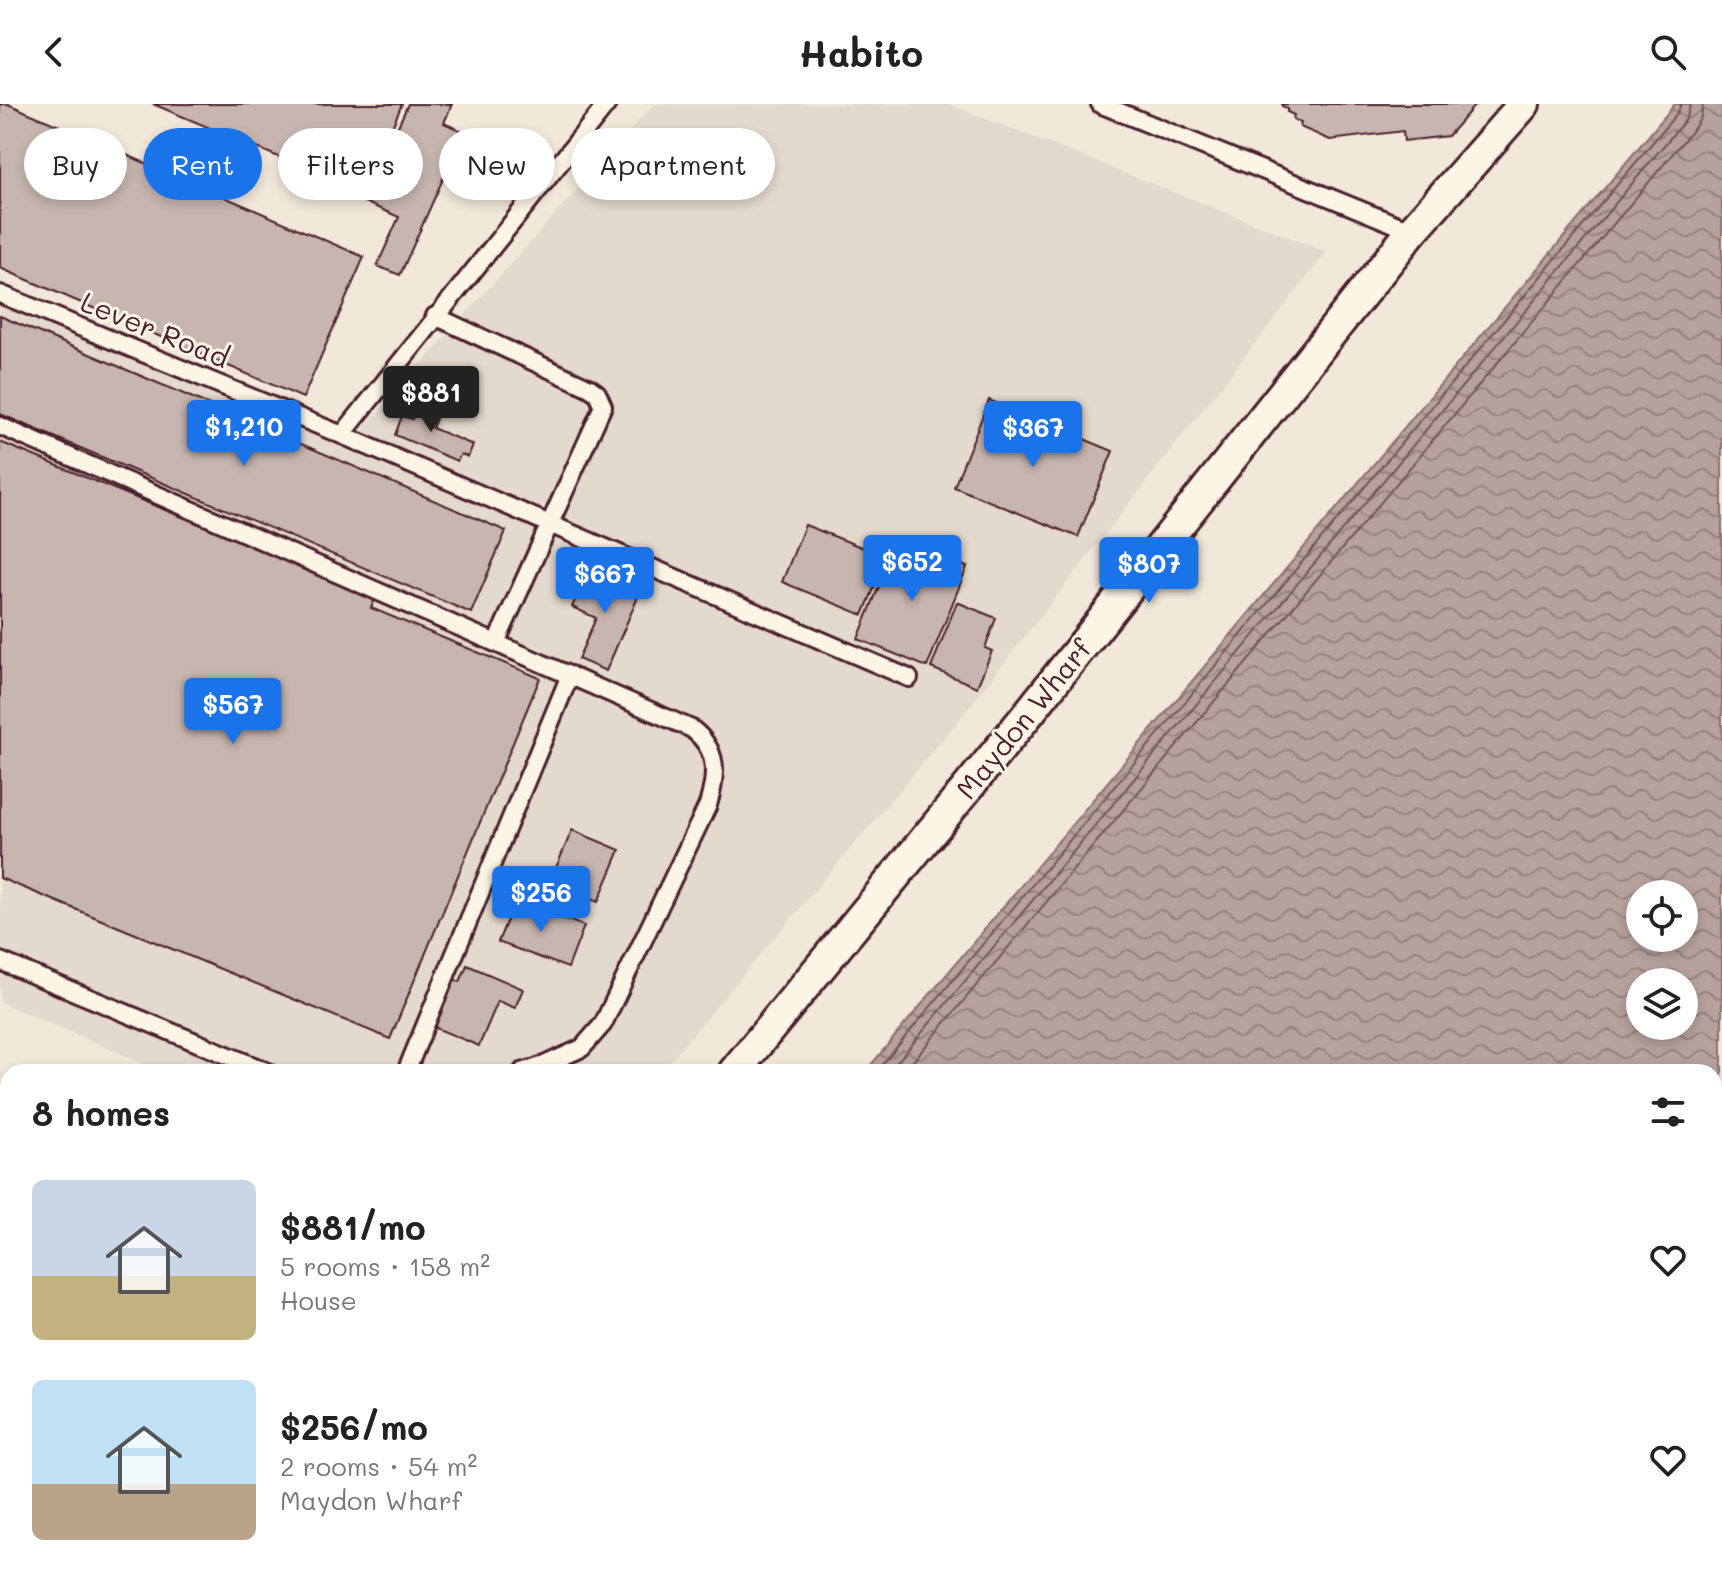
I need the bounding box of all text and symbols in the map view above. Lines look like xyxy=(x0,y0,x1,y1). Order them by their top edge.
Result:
text: Habito xyxy=(799,29,923,76)
icon: back xyxy=(32,30,76,74)
icon: search xyxy=(1646,30,1690,74)
chip: Buy xyxy=(24,128,127,200)
chip: Rent xyxy=(143,128,262,200)
chip: Filters xyxy=(278,128,423,200)
chip: New xyxy=(439,128,555,200)
chip: Apartment xyxy=(571,128,775,200)
street label: Lever Road xyxy=(76,283,235,375)
pin: $881 xyxy=(384,366,478,434)
text: $881 xyxy=(401,375,461,409)
pin: $1,210 xyxy=(179,400,309,468)
pin: $367 xyxy=(986,401,1080,469)
text: $1,210 xyxy=(205,409,283,443)
text: $367 xyxy=(1002,410,1064,444)
pin: $652 xyxy=(865,535,959,603)
pin: $807 xyxy=(1102,537,1196,605)
text: $652 xyxy=(881,544,943,578)
text: $807 xyxy=(1117,546,1181,580)
pin: $667 xyxy=(558,547,652,615)
text: $667 xyxy=(574,556,636,590)
street label: Maydon Wharf xyxy=(948,630,1100,806)
pin: $567 xyxy=(186,678,280,746)
text: $567 xyxy=(202,687,264,721)
pin: $256 xyxy=(494,866,588,934)
text: $256 xyxy=(510,875,572,909)
map controls xyxy=(1626,880,1698,1040)
button: locate xyxy=(1626,880,1698,952)
button: layers xyxy=(1626,968,1698,1040)
text: 8 homes xyxy=(32,1090,170,1135)
icon: filters xyxy=(1646,1090,1690,1134)
text: $881/mo xyxy=(280,1204,426,1249)
icon: home xyxy=(96,1212,192,1308)
icon: heart xyxy=(1646,1238,1690,1282)
text: 5 rooms · 158 m² xyxy=(280,1249,490,1283)
text: House xyxy=(280,1283,357,1317)
text: $256/mo xyxy=(280,1404,428,1449)
icon: home xyxy=(96,1412,192,1508)
icon: heart xyxy=(1646,1438,1690,1482)
text: 2 rooms · 54 m² xyxy=(280,1449,477,1483)
text: Maydon Wharf xyxy=(280,1483,462,1517)

